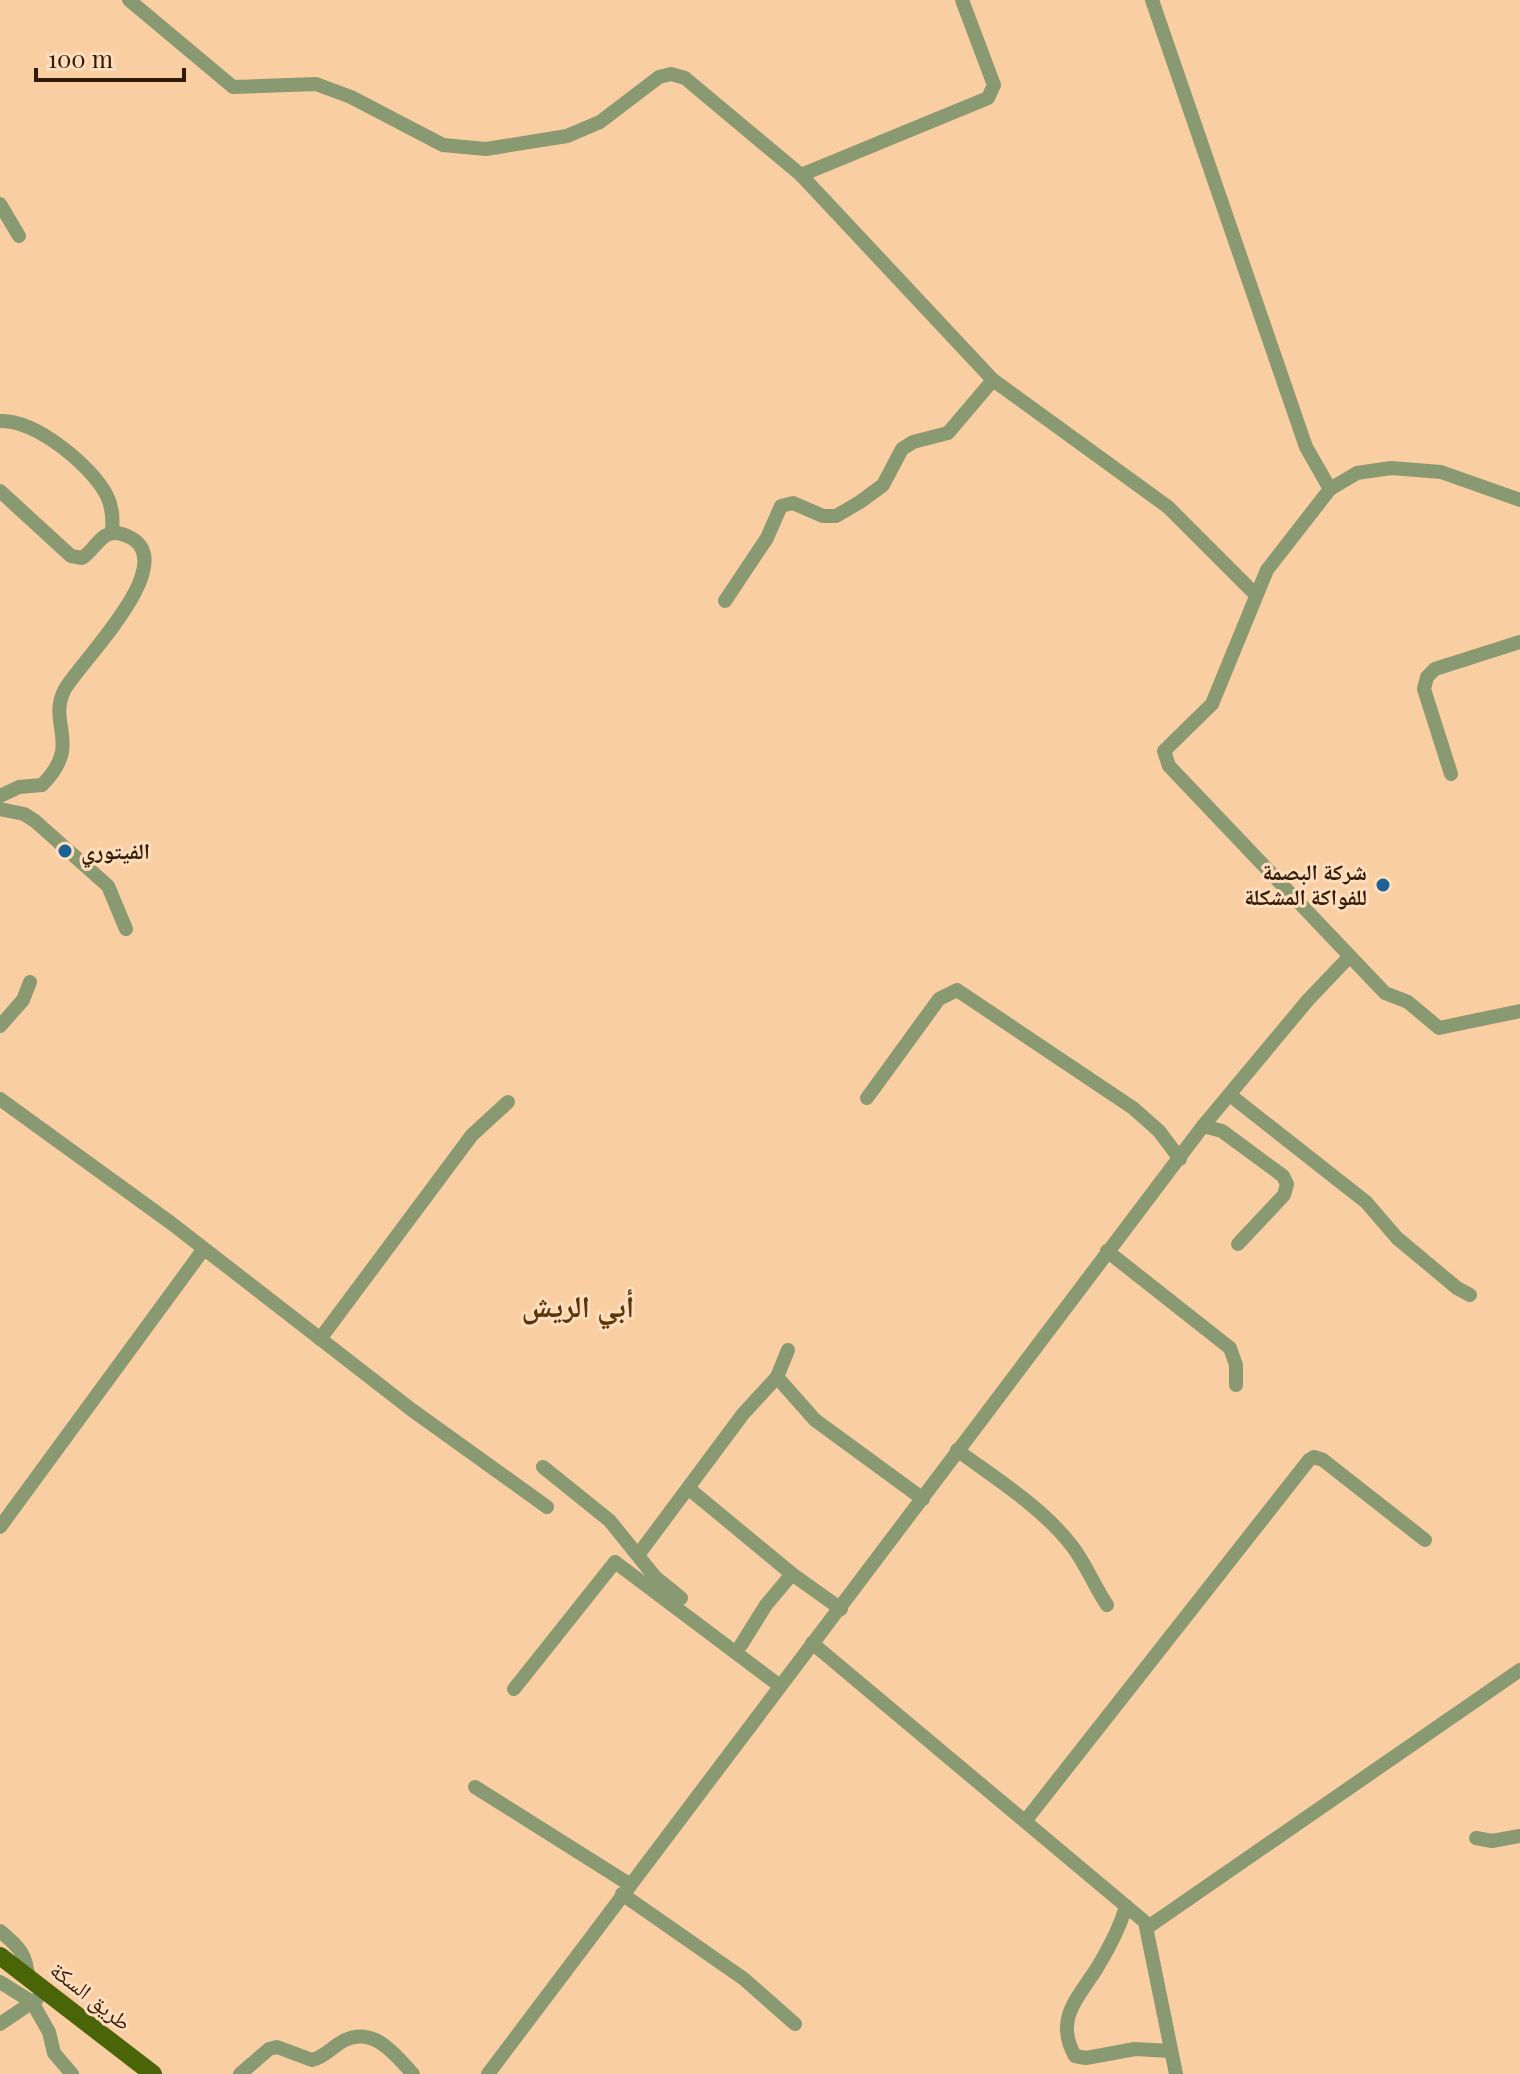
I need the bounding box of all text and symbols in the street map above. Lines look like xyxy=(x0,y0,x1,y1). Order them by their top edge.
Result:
scale bar xyxy=(36,32,184,82)
text: 100 m xyxy=(48,42,113,74)
place label: الفيتوري xyxy=(81,835,150,868)
marker: الفيتوري xyxy=(56,842,74,860)
place label: شركة البصمة للفواكة المشكلة xyxy=(1244,856,1367,911)
marker: شركة البصمة للفواكة المشكلة xyxy=(1374,876,1392,894)
district label: أبي الريش xyxy=(522,1285,634,1330)
street label: طريق السكة xyxy=(45,1954,138,2036)

